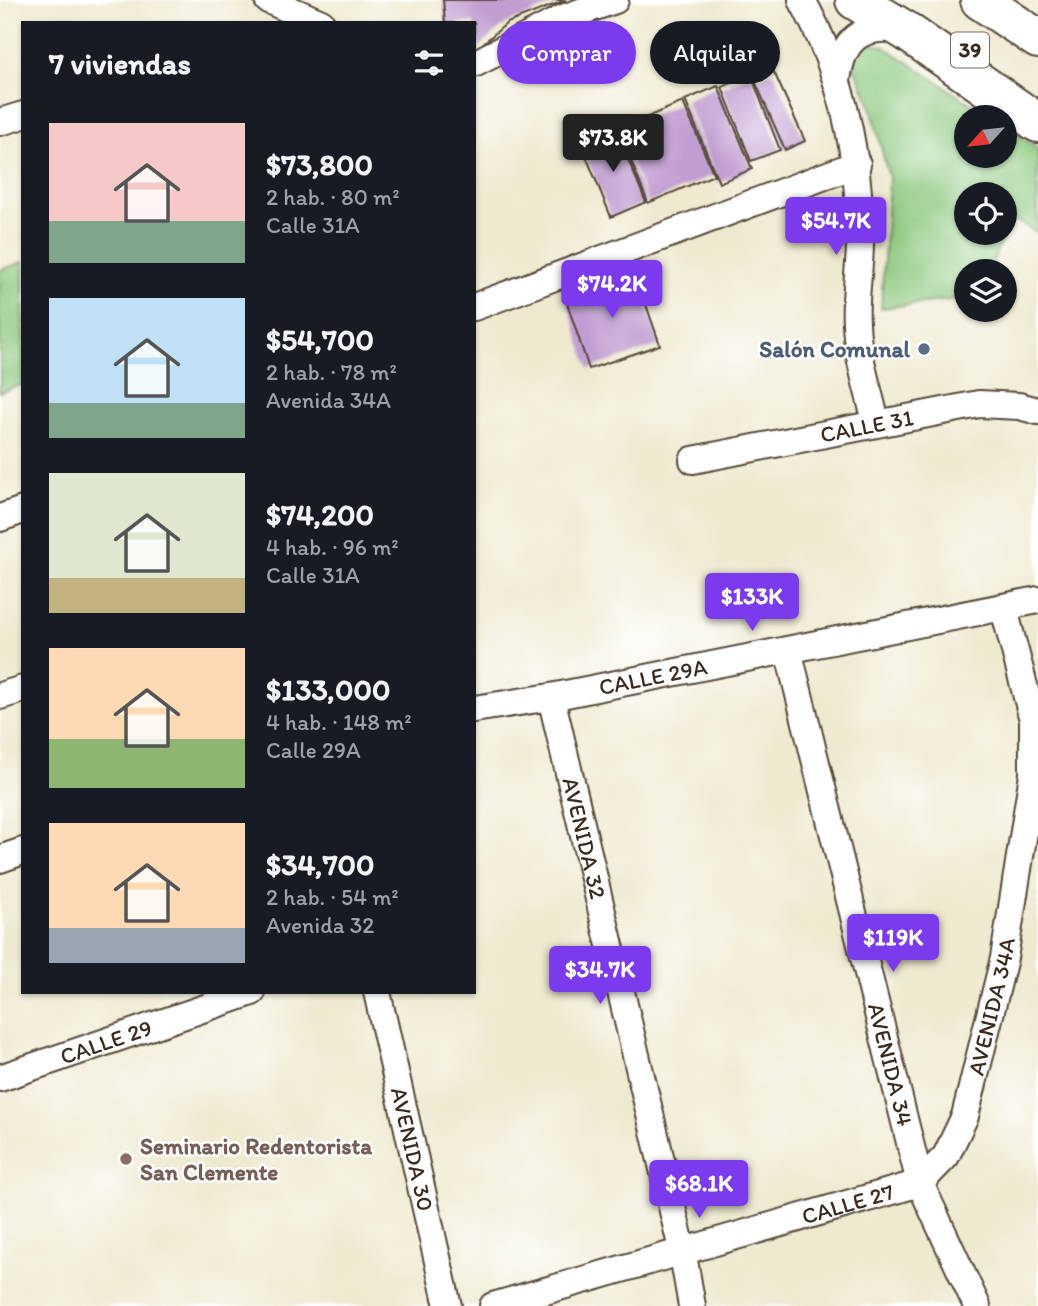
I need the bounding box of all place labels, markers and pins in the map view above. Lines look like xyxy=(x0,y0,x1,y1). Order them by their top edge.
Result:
pin: $73.8K xyxy=(556,114,670,174)
pin: $54.7K xyxy=(779,198,893,257)
pin: $74.2K xyxy=(555,260,669,320)
place label: Salón Comunal xyxy=(759,335,910,363)
marker: Salón Comunal xyxy=(916,341,932,357)
pin: $133K xyxy=(703,574,801,633)
pin: $119K xyxy=(844,914,942,974)
pin: $34.7K xyxy=(543,946,657,1006)
place label: Seminario Redentorista San Clemente xyxy=(140,1132,373,1186)
marker: Seminario Redentorista San Clemente xyxy=(118,1151,134,1167)
pin: $68.1K xyxy=(642,1160,756,1220)

